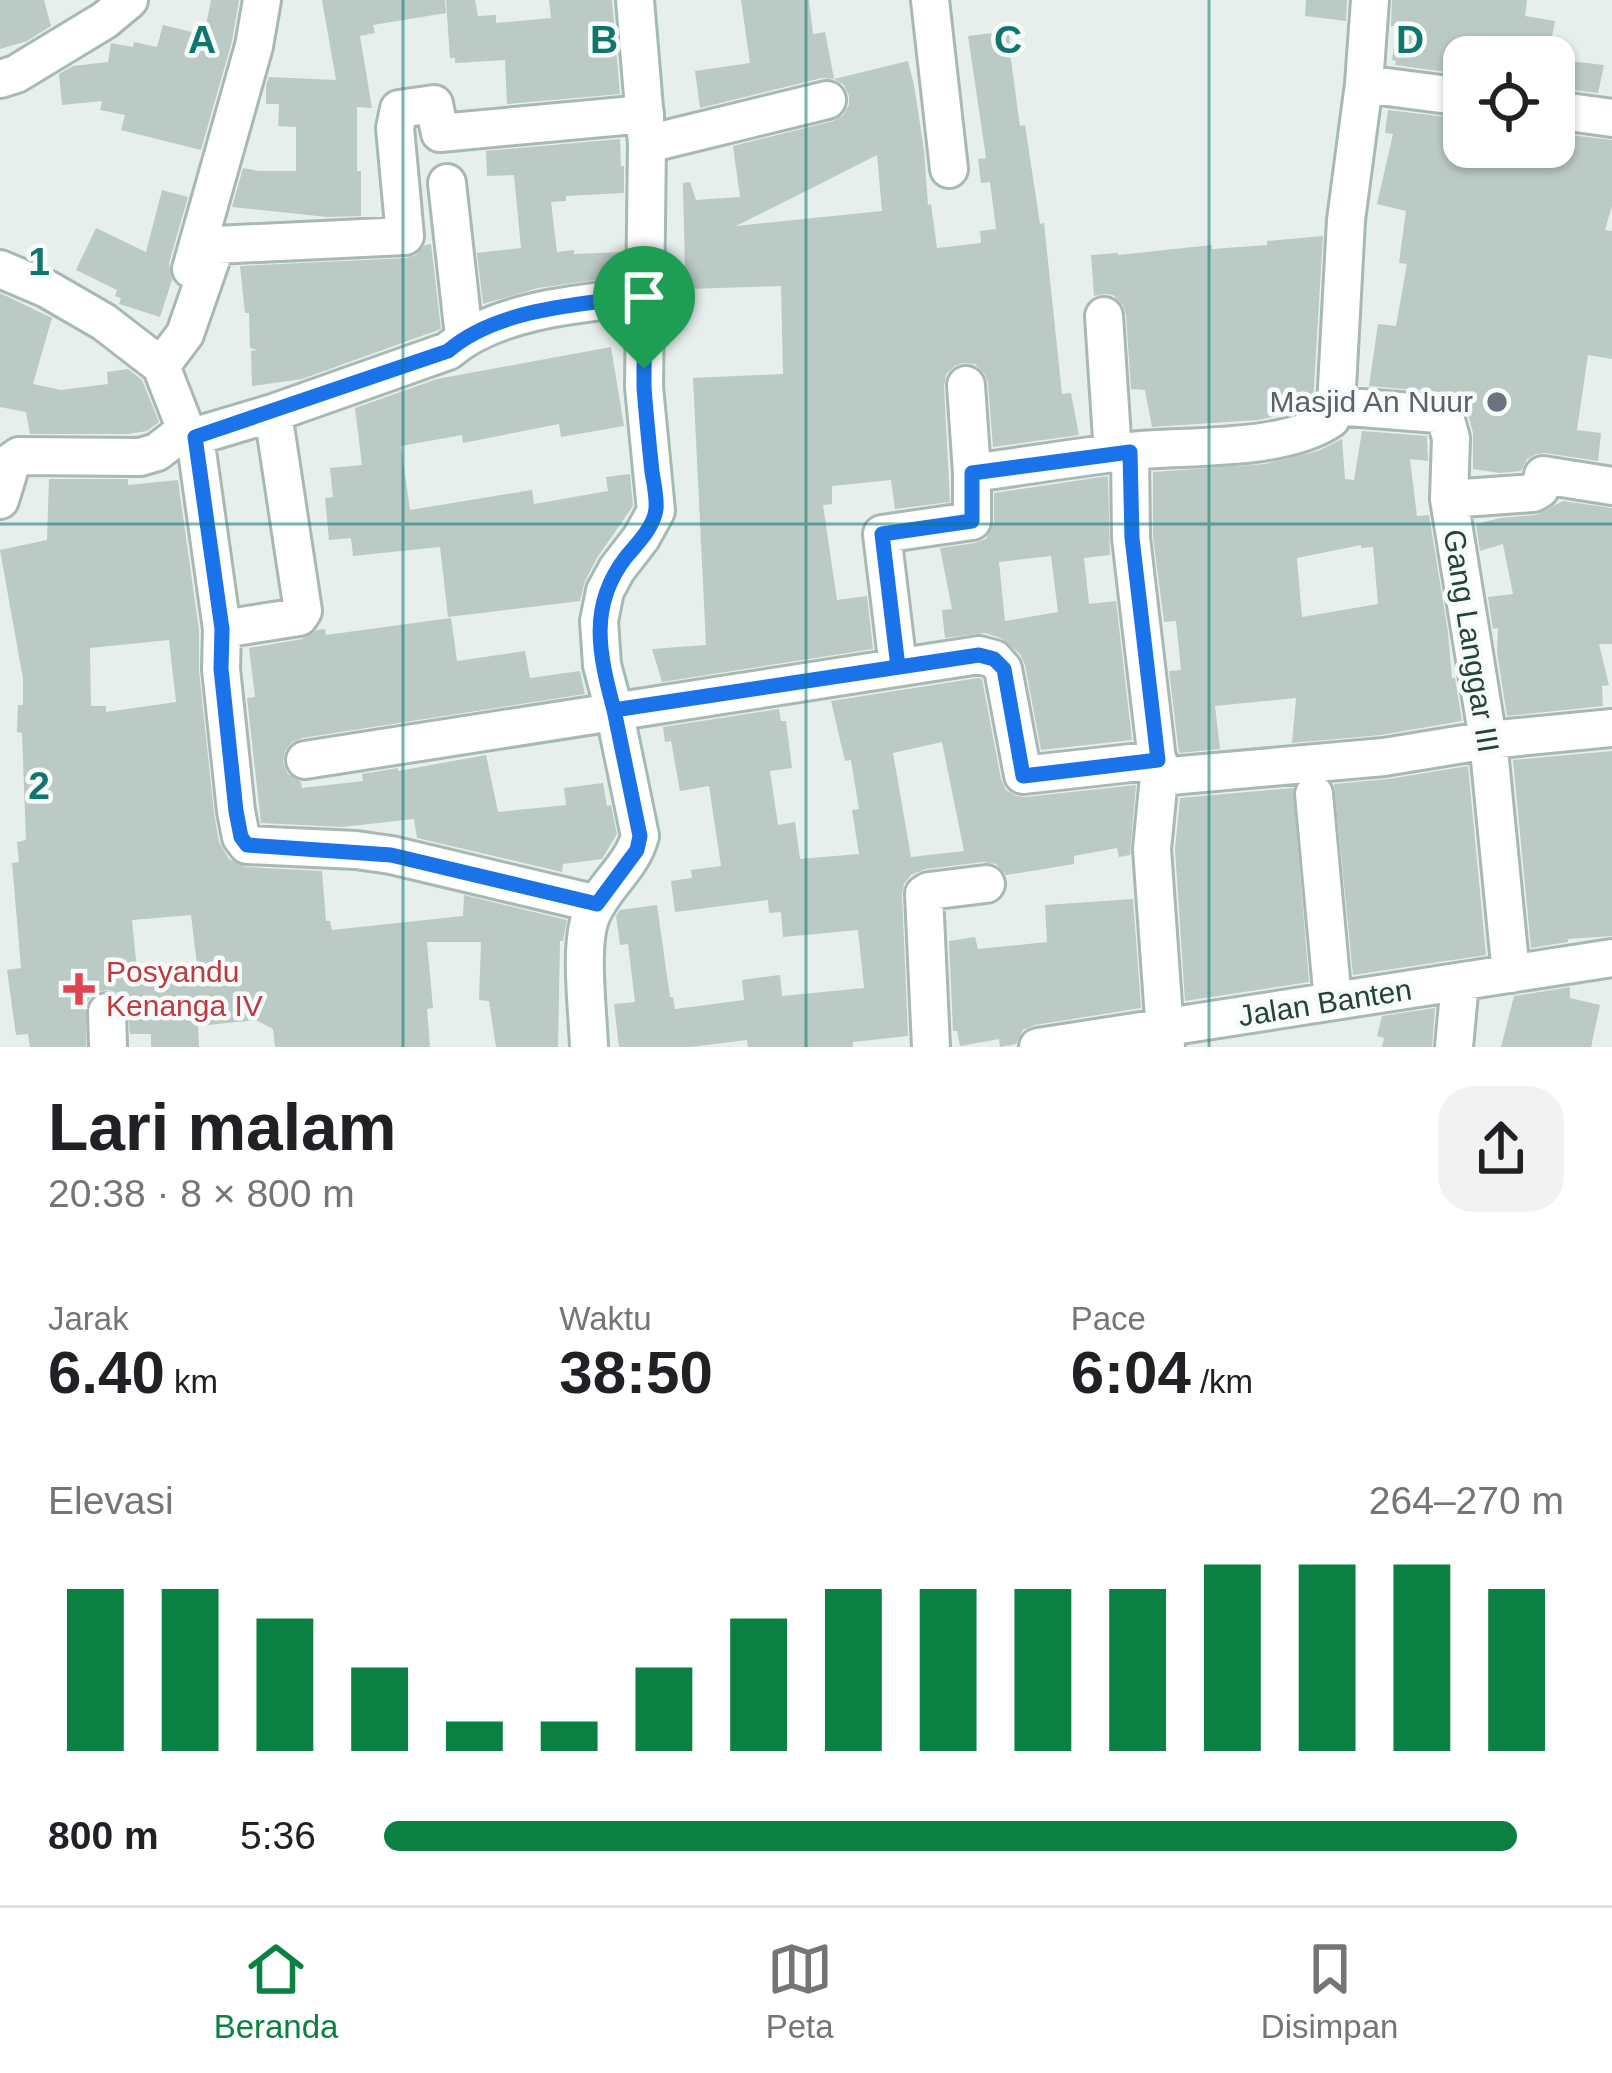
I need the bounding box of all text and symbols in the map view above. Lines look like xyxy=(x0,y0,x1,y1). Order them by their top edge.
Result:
text: A xyxy=(188,18,216,61)
text: B xyxy=(590,18,618,61)
text: C xyxy=(994,18,1022,61)
text: D xyxy=(1396,18,1424,61)
map controls xyxy=(1443,36,1575,168)
button: locate xyxy=(1443,36,1575,168)
text: 1 xyxy=(28,240,50,283)
pin xyxy=(593,246,695,369)
icon: arrive xyxy=(611,264,677,330)
place label: Masjid An Nuur xyxy=(1270,385,1473,418)
marker: Masjid An Nuur xyxy=(1484,389,1510,415)
street label: Gang Langgar III xyxy=(1438,527,1505,755)
text: 2 xyxy=(28,764,50,807)
place label: Posyandu Kenanga IV xyxy=(106,955,263,1022)
marker: Posyandu Kenanga IV xyxy=(63,973,95,1005)
street label: Jalan Banten xyxy=(1236,973,1414,1033)
button: share xyxy=(1438,1086,1564,1212)
text: Lari malam xyxy=(48,1090,397,1164)
text: 20:38 · 8 × 800 m xyxy=(48,1172,355,1215)
text: Jarak xyxy=(48,1300,129,1337)
text: Waktu xyxy=(559,1300,652,1337)
text: Pace xyxy=(1071,1300,1146,1337)
text: 6.40 xyxy=(48,1339,165,1406)
text: 38:50 xyxy=(559,1339,713,1406)
text: 6:04 xyxy=(1071,1339,1191,1406)
text: km xyxy=(165,1363,218,1400)
text: /km xyxy=(1191,1363,1253,1400)
text: Elevasi xyxy=(48,1479,174,1522)
text: 264–270 m xyxy=(1369,1479,1564,1522)
text: 800 m xyxy=(48,1814,159,1857)
text: 5:36 xyxy=(240,1814,316,1857)
tab: Beranda xyxy=(214,1936,338,2046)
tab: Peta xyxy=(766,1936,834,2046)
tab: Disimpan xyxy=(1261,1936,1398,2046)

